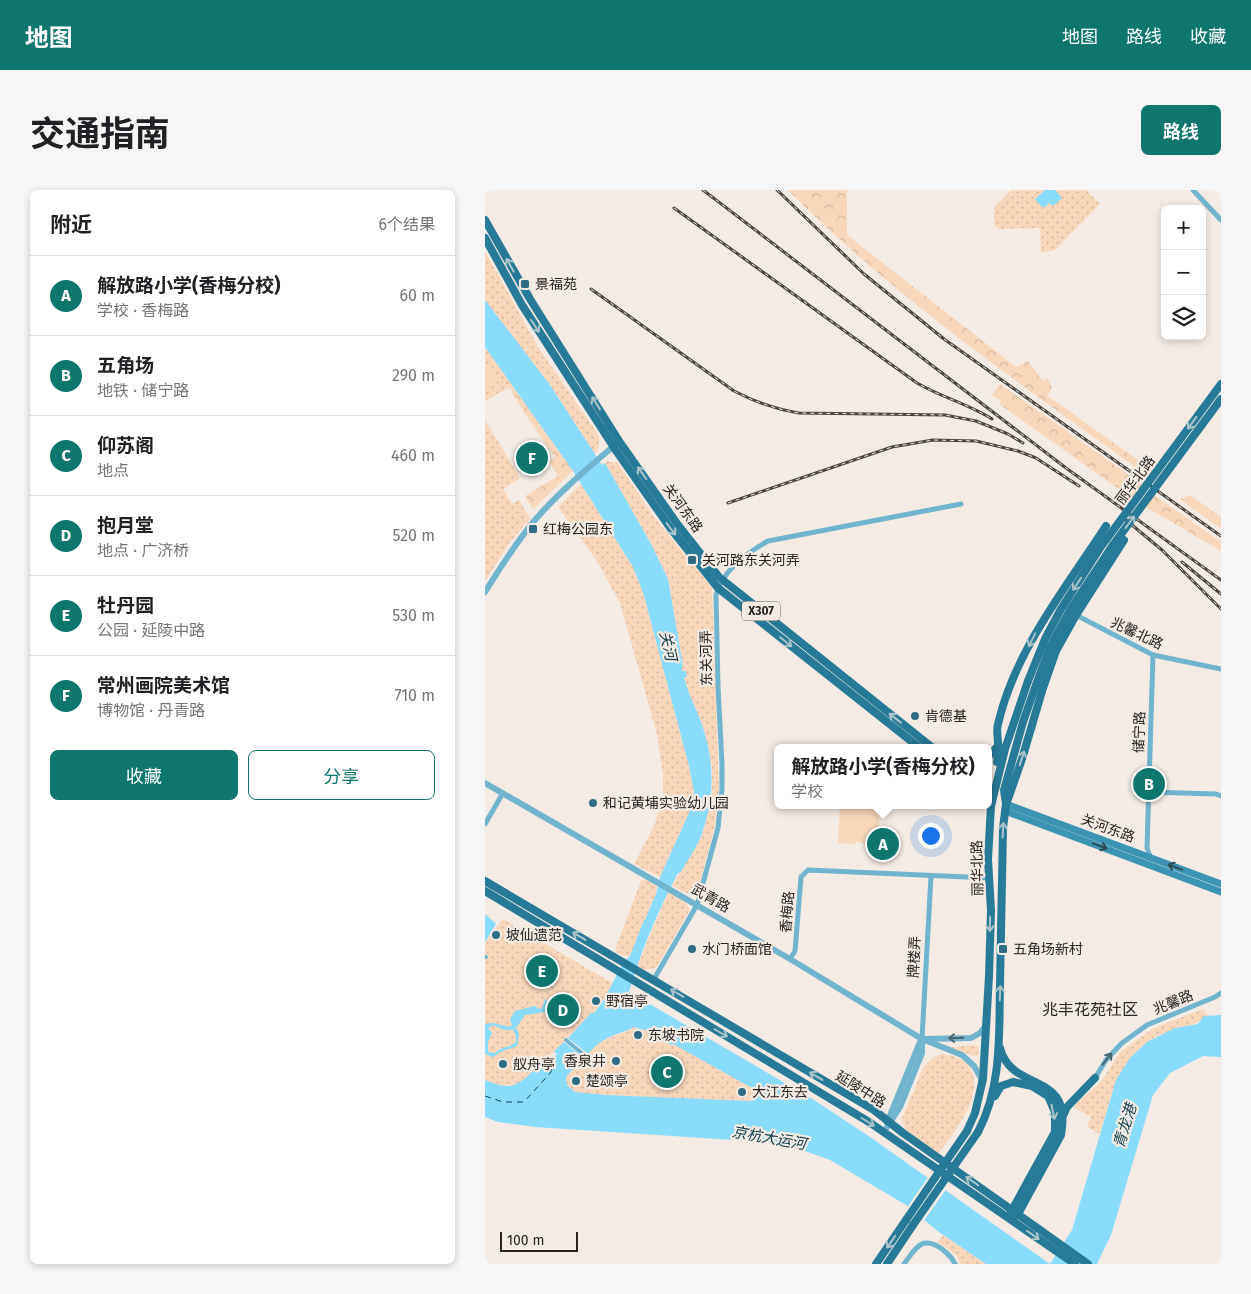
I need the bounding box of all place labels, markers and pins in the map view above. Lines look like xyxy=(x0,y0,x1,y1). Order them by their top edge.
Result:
place label: 景福苑 xyxy=(535,276,577,293)
marker: 景福苑 xyxy=(519,278,531,290)
pin: F xyxy=(516,439,548,477)
place label: 红梅公园东 xyxy=(543,521,613,538)
marker: 红梅公园东 xyxy=(527,523,539,535)
place label: 关河路东关河弄 xyxy=(702,552,800,569)
marker: 关河路东关河弄 xyxy=(686,554,698,566)
place label: 肯德基 xyxy=(925,708,967,725)
marker: 肯德基 xyxy=(909,710,921,722)
pin: B xyxy=(1133,765,1165,803)
place label: 和记黄埔实验幼儿园 xyxy=(603,795,729,812)
marker: 和记黄埔实验幼儿园 xyxy=(587,797,599,809)
pin: A xyxy=(867,825,899,863)
place label: 坡仙遗范 xyxy=(506,927,562,944)
marker: 坡仙遗范 xyxy=(490,929,502,941)
place label: 水门桥面馆 xyxy=(702,941,772,958)
place label: 五角场新村 xyxy=(1013,941,1083,958)
marker: 水门桥面馆 xyxy=(686,943,698,955)
marker: 五角场新村 xyxy=(997,943,1009,955)
pin: E xyxy=(526,952,558,990)
pin: D xyxy=(547,991,579,1029)
place label: 野宿亭 xyxy=(606,993,648,1010)
marker: 野宿亭 xyxy=(590,995,602,1007)
place label: 东坡书院 xyxy=(648,1027,704,1044)
marker: 东坡书院 xyxy=(632,1029,644,1041)
place label: 香泉井 xyxy=(564,1053,606,1070)
pin: C xyxy=(651,1053,683,1091)
marker: 香泉井 xyxy=(610,1055,622,1067)
place label: 舣舟亭 xyxy=(513,1056,555,1073)
marker: 舣舟亭 xyxy=(497,1058,509,1070)
place label: 楚颂亭 xyxy=(586,1073,628,1090)
marker: 楚颂亭 xyxy=(570,1075,582,1087)
place label: 大江东去 xyxy=(752,1084,808,1101)
marker: 大江东去 xyxy=(736,1086,748,1098)

